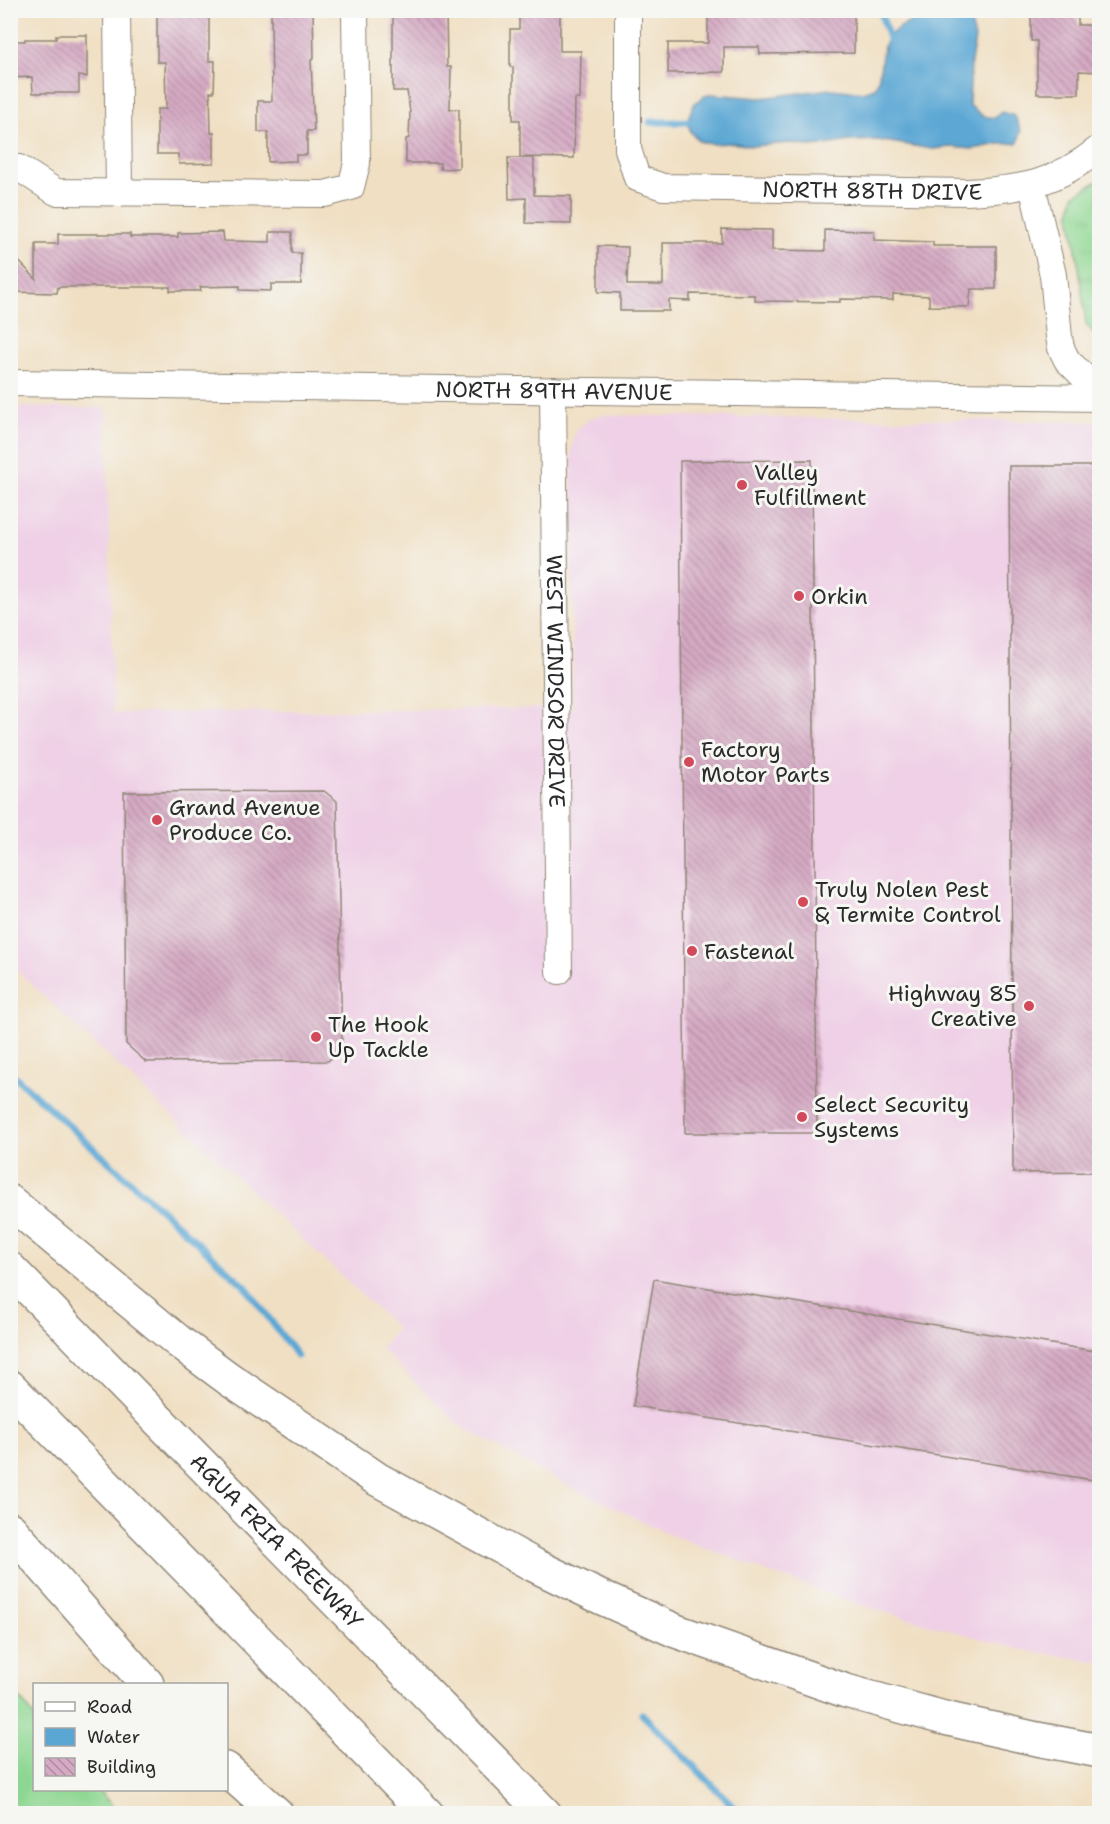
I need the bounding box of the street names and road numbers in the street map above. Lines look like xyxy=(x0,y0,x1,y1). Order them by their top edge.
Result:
street label: NORTH 88TH DRIVE xyxy=(762,175,983,207)
street label: NORTH 89TH AVENUE xyxy=(435,375,673,407)
street label: WEST WINDSOR DRIVE xyxy=(540,554,571,808)
street label: AGUA FRIA FREEWAY xyxy=(184,1447,369,1635)

